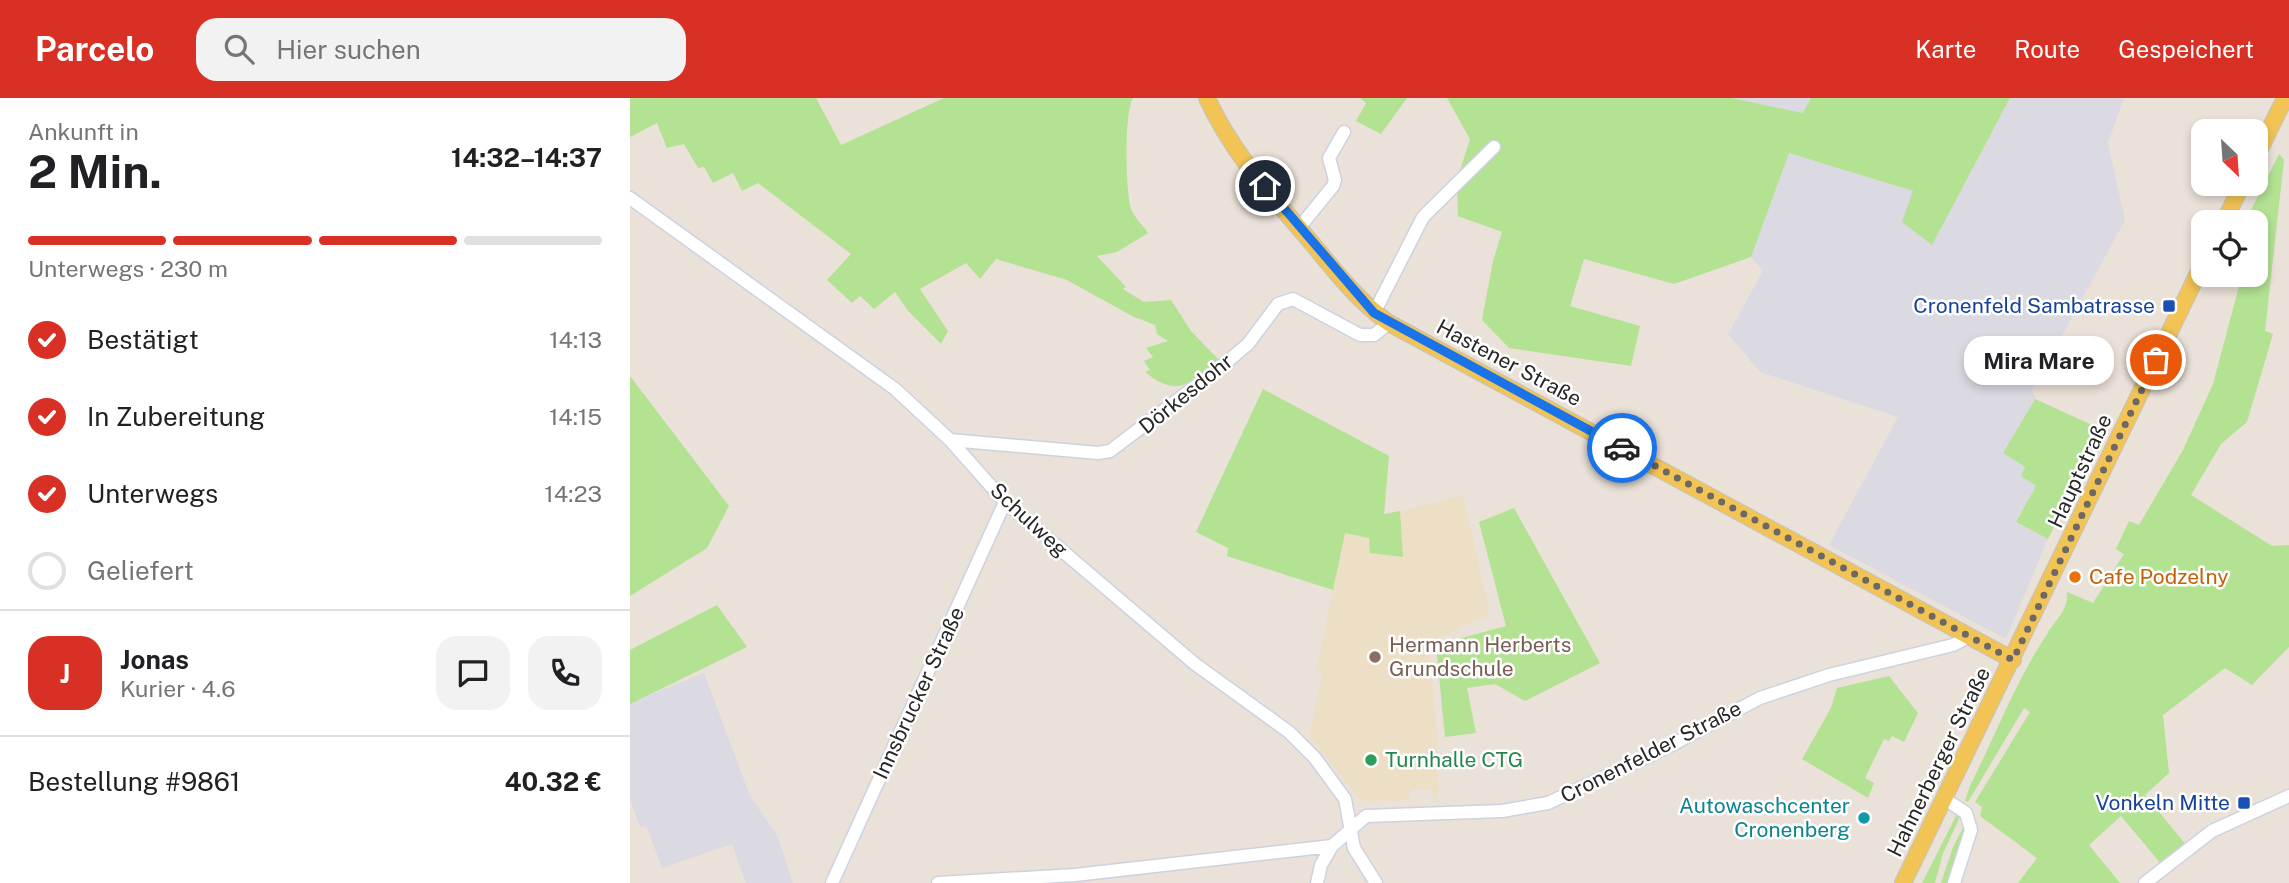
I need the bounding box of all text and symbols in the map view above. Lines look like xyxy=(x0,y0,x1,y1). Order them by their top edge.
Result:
search box xyxy=(196,18,686,81)
text: Parcelo xyxy=(35,30,154,68)
icon: search xyxy=(220,30,258,68)
text: Hier suchen xyxy=(276,34,421,65)
text: Karte xyxy=(1915,35,1976,63)
text: Route xyxy=(2014,35,2080,63)
text: Gespeichert xyxy=(2118,35,2254,63)
text: Ankunft in xyxy=(28,118,139,145)
north arrow xyxy=(2191,119,2268,196)
map controls xyxy=(2191,119,2268,287)
text: 14:32–14:37 xyxy=(451,142,602,173)
text: 2 Min. xyxy=(28,144,162,198)
pin xyxy=(1235,156,1295,216)
icon: home xyxy=(1246,167,1284,205)
button: locate xyxy=(2191,210,2268,287)
text: Unterwegs · 230 m xyxy=(28,255,228,282)
place label: Cronenfeld Sambatrasse xyxy=(1913,293,2155,318)
marker: Cronenfeld Sambatrasse xyxy=(2161,298,2177,314)
street label: Hastener Straße xyxy=(1432,314,1586,411)
icon: check xyxy=(28,321,66,359)
text: Bestätigt xyxy=(87,324,199,355)
text: 14:13 xyxy=(549,326,602,353)
pin xyxy=(2126,330,2186,390)
callout: Mira Mare xyxy=(1964,336,2114,384)
icon: bag xyxy=(2137,341,2175,379)
text: Mira Mare xyxy=(1983,347,2095,374)
street label: Dörkesdohr xyxy=(1134,348,1238,439)
icon: check xyxy=(28,398,66,436)
text: In Zubereitung xyxy=(87,401,265,432)
text: 14:15 xyxy=(549,403,602,430)
street label: Hauptstraße xyxy=(2042,410,2117,532)
courier xyxy=(1587,413,1657,483)
icon: car xyxy=(1603,429,1641,467)
icon: check xyxy=(28,475,66,513)
street label: Schulweg xyxy=(985,477,1073,562)
text: Unterwegs xyxy=(87,478,218,509)
text: 14:23 xyxy=(544,480,602,507)
text: Geliefert xyxy=(87,555,194,586)
place label: Cafe Podzelny xyxy=(2089,564,2228,589)
marker: Cafe Podzelny xyxy=(2067,569,2083,585)
street label: Innsbrucker Straße xyxy=(868,603,969,783)
place label: Hermann Herberts Grundschule xyxy=(1389,632,1571,681)
button: chat xyxy=(436,636,510,710)
button: phone xyxy=(528,636,602,710)
text: Jonas xyxy=(120,644,189,675)
marker: Hermann Herberts Grundschule xyxy=(1367,649,1383,665)
text: J xyxy=(60,658,70,689)
street label: Hahnerberger Straße xyxy=(1882,663,1995,861)
text: Kurier · 4.6 xyxy=(120,675,235,702)
street label: Cronenfelder Straße xyxy=(1556,695,1745,808)
place label: Turnhalle CTG xyxy=(1385,747,1523,772)
marker: Turnhalle CTG xyxy=(1363,752,1379,768)
text: Bestellung #9861 xyxy=(28,766,240,797)
text: 40.32 € xyxy=(505,766,602,797)
place label: Vonkeln Mitte xyxy=(2095,790,2230,815)
place label: Autowaschcenter Cronenberg xyxy=(1679,793,1850,842)
marker: Vonkeln Mitte xyxy=(2236,795,2252,811)
marker: Autowaschcenter Cronenberg xyxy=(1856,810,1872,826)

